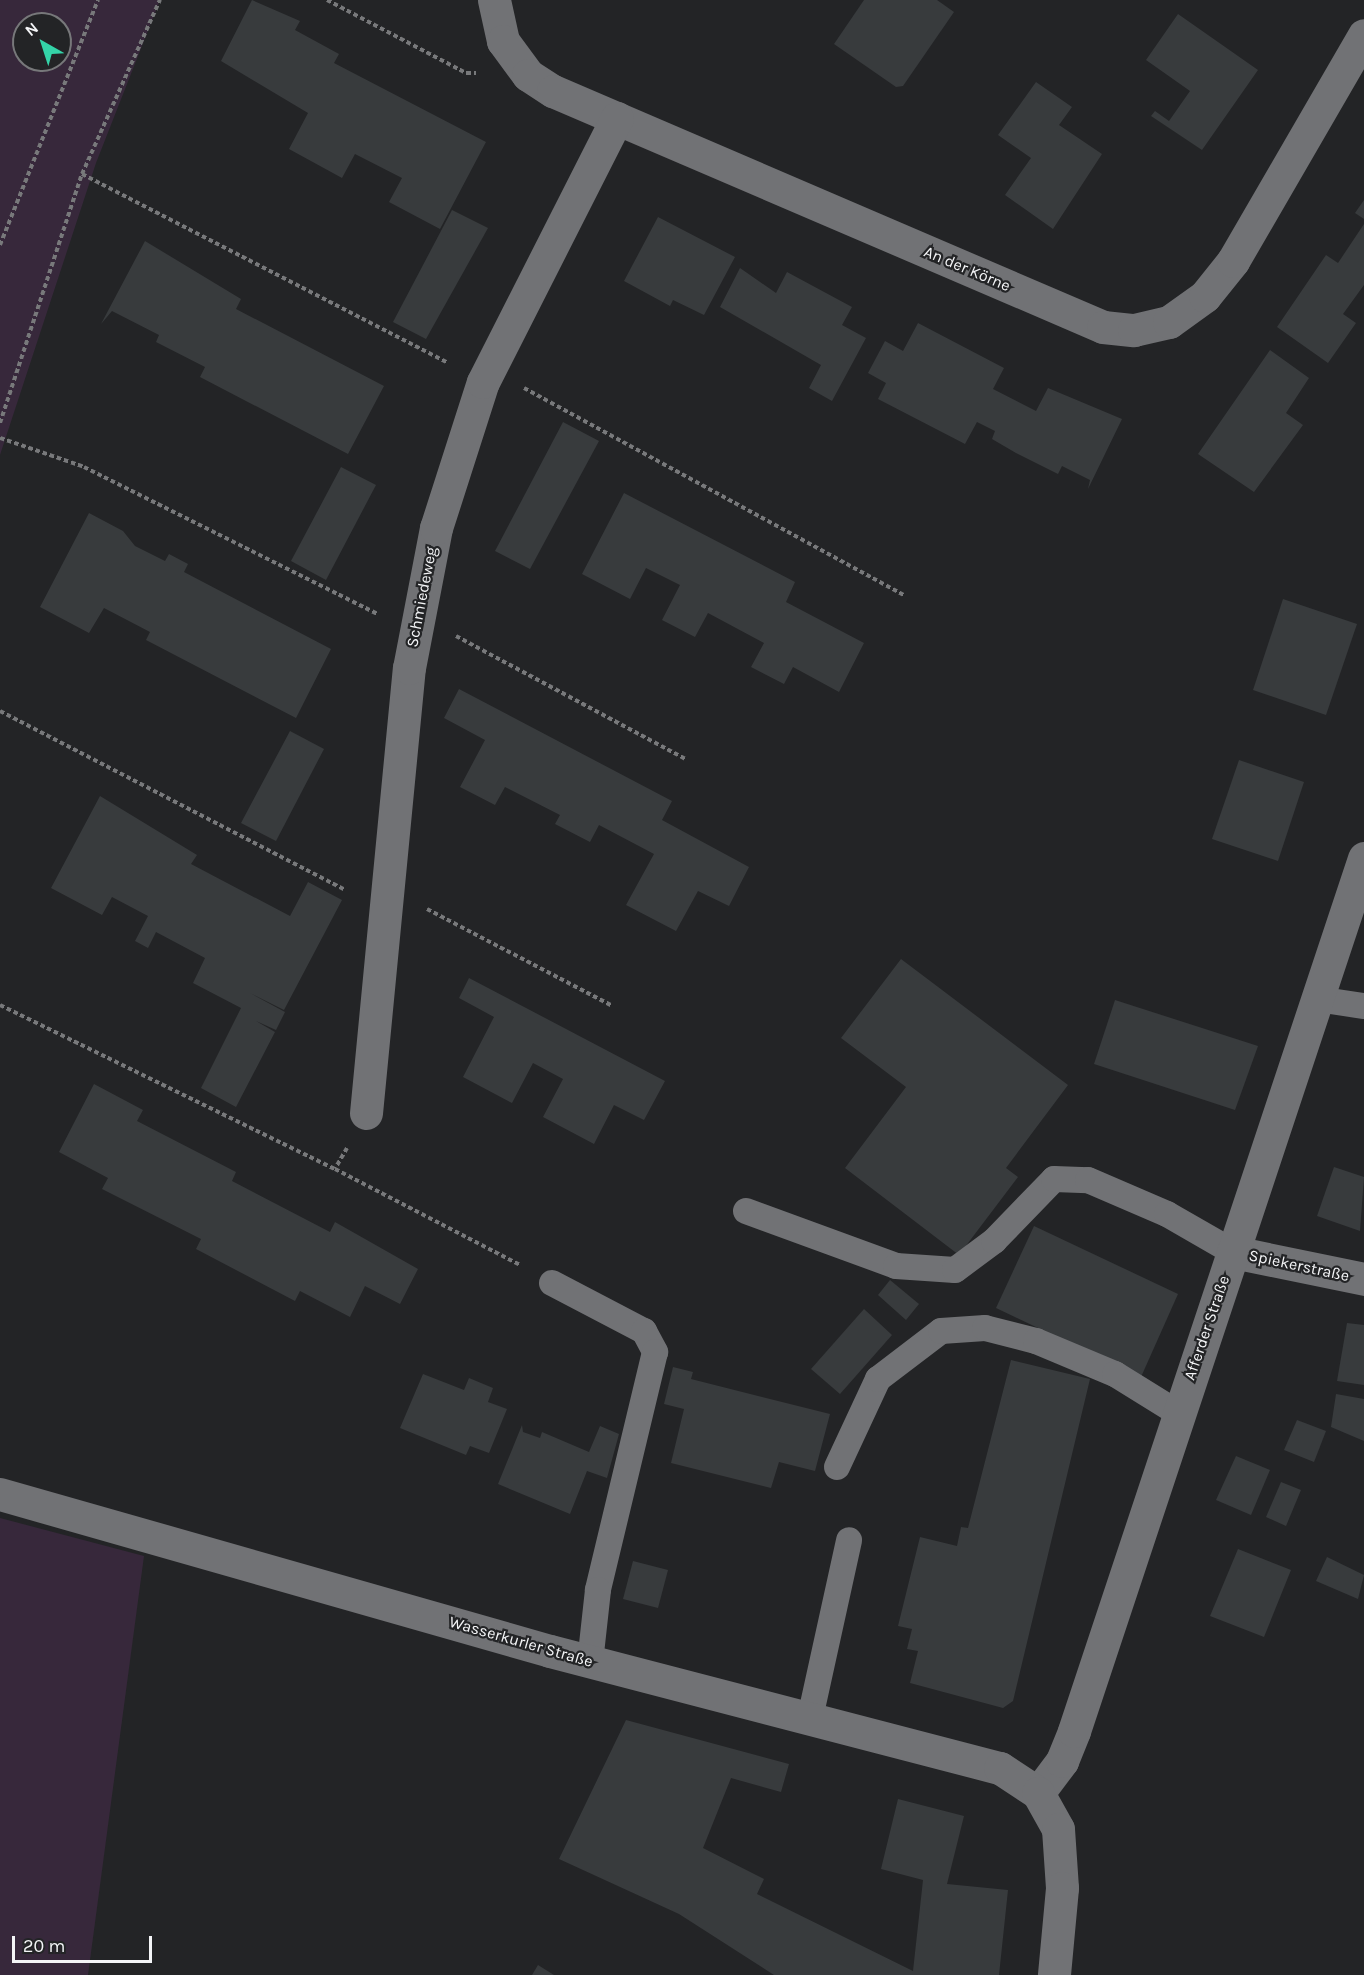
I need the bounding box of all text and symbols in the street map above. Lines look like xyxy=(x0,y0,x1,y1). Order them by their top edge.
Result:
north arrow xyxy=(12,12,72,72)
text: N xyxy=(21,18,42,40)
street label: An der Körne xyxy=(921,242,1013,296)
street label: Schmiedeweg xyxy=(403,545,441,649)
street label: Spiekerstraße xyxy=(1247,1246,1351,1286)
street label: Afferder Straße xyxy=(1180,1273,1234,1383)
street label: Wasserkurler Straße xyxy=(447,1612,595,1672)
scale bar xyxy=(15,1924,154,1962)
text: 20 m xyxy=(23,1935,65,1957)

